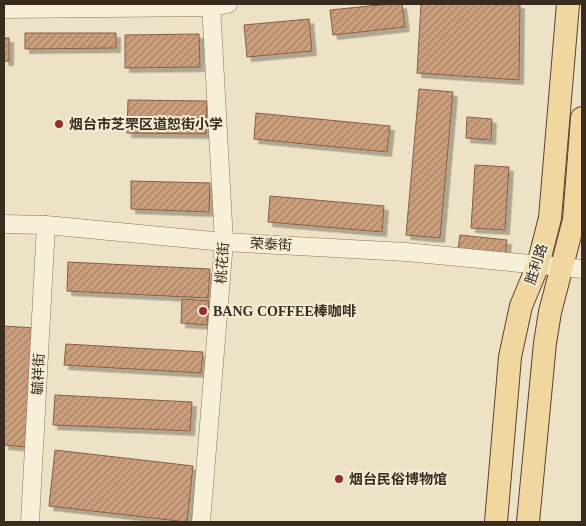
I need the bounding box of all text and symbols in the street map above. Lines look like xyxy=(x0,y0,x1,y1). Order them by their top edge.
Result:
place label: 烟台市芝罘区道恕街小学 xyxy=(69,116,223,132)
marker: 烟台市芝罘区道恕街小学 xyxy=(53,118,65,130)
street label: 荣泰街 xyxy=(250,236,292,253)
street label: 桃花街 xyxy=(214,242,231,285)
street label: 胜利路 xyxy=(523,242,550,286)
place label: BANG COFFEE棒咖啡 xyxy=(213,304,357,319)
marker: BANG COFFEE棒咖啡 xyxy=(197,305,209,317)
street label: 毓祥街 xyxy=(30,353,47,395)
place label: 烟台民俗博物馆 xyxy=(349,471,447,487)
marker: 烟台民俗博物馆 xyxy=(333,473,345,485)

